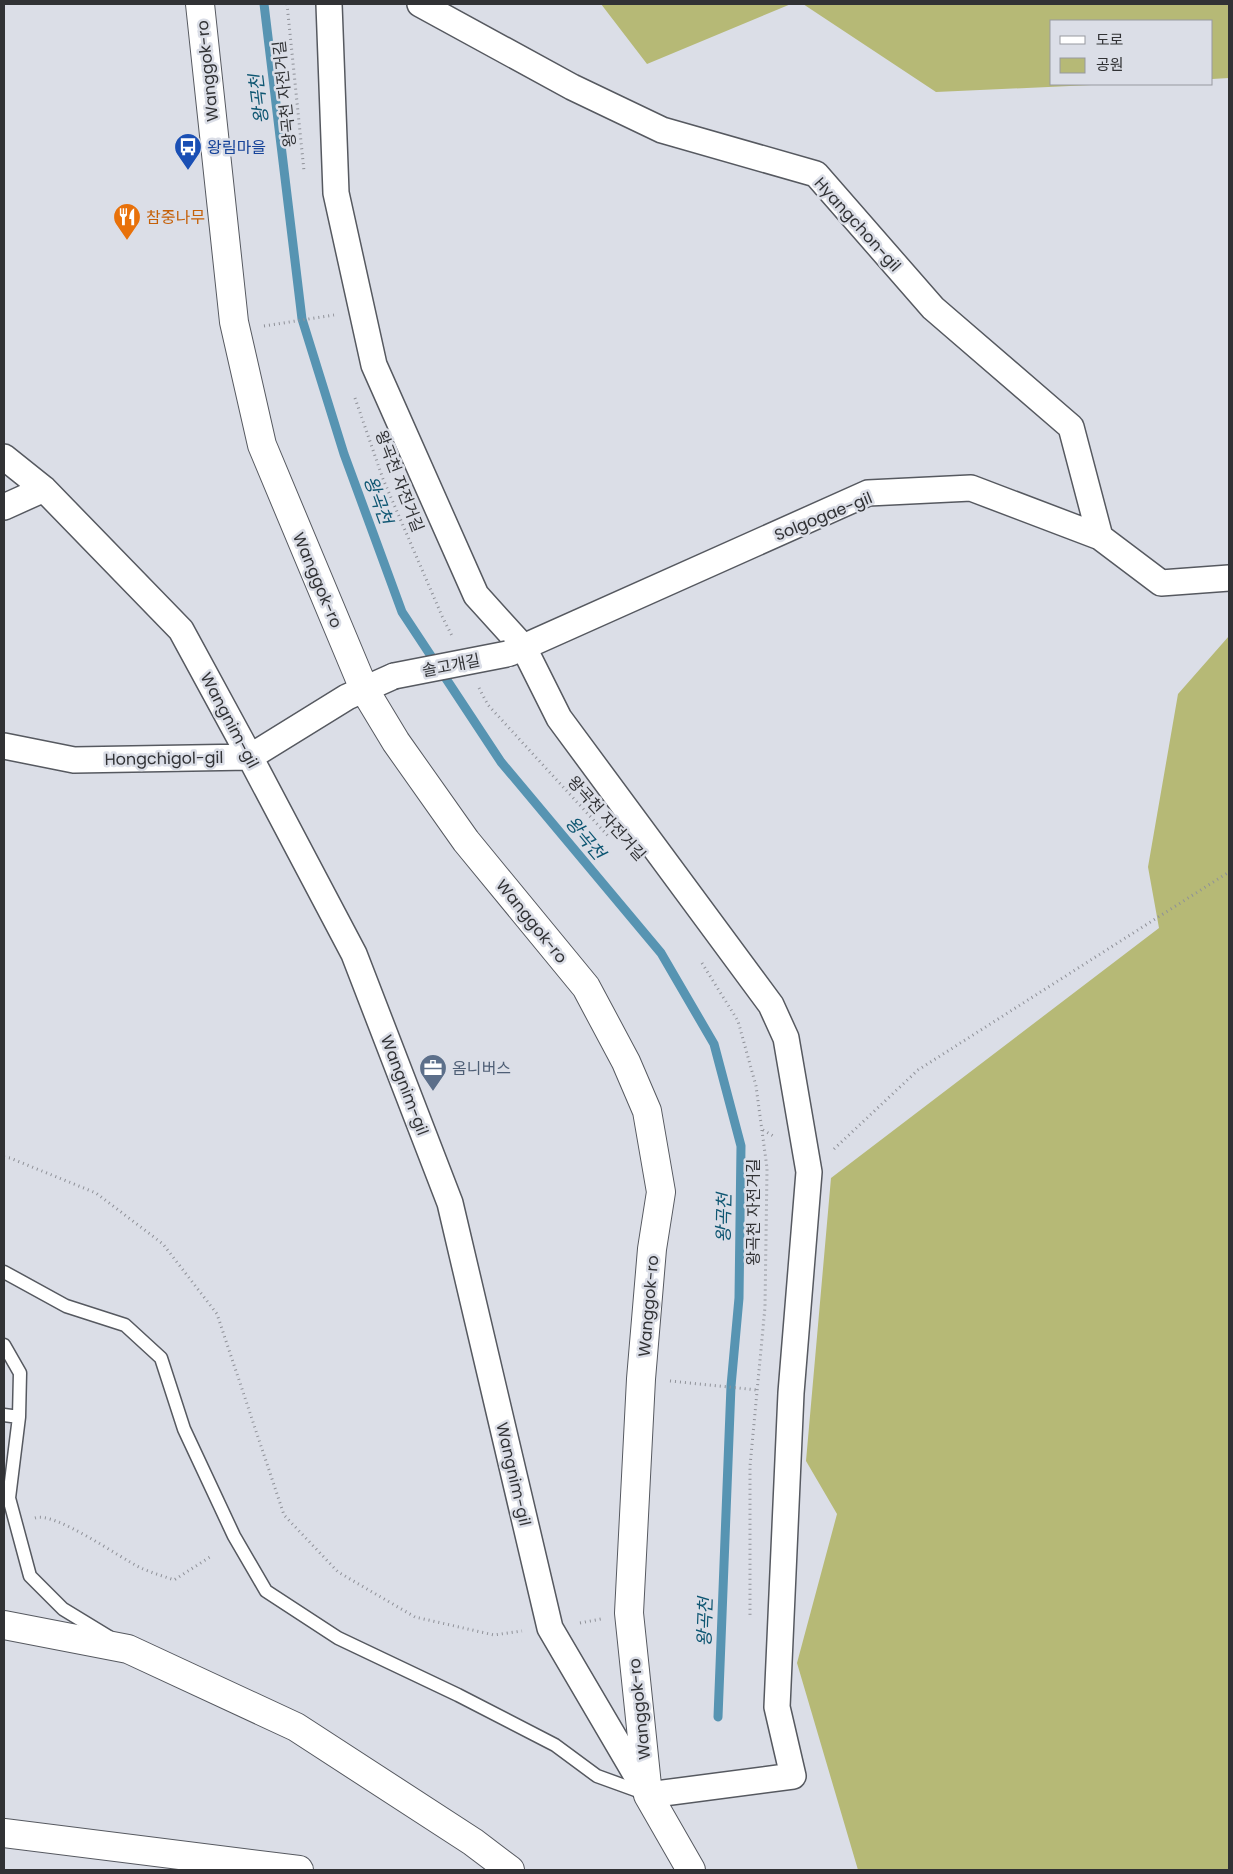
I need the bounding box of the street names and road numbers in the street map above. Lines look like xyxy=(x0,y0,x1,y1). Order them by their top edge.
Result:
street label: Wanggok-ro xyxy=(191,19,224,123)
street label: 왕곡천 자전거길 xyxy=(267,39,302,149)
street label: Hyangchon-gil xyxy=(809,172,906,277)
street label: 왕곡천 자전거길 xyxy=(372,427,428,535)
street label: Solgogae-gil xyxy=(771,486,876,547)
street label: Wanggok-ro xyxy=(287,529,348,632)
street label: 솔고개길 xyxy=(420,649,482,682)
street label: Wangnim-gil xyxy=(195,668,265,772)
street label: Hongchigol-gil xyxy=(104,746,224,771)
street label: 왕곡천 자전거길 xyxy=(564,772,650,864)
street label: Wanggok-ro xyxy=(491,875,573,968)
street label: Wangnim-gil xyxy=(375,1032,434,1139)
street label: 왕곡천 자전거길 xyxy=(742,1158,765,1266)
street label: Wanggok-ro xyxy=(633,1254,664,1358)
street label: Wangnim-gil xyxy=(490,1420,537,1528)
street label: Wanggok-ro xyxy=(623,1657,656,1761)

